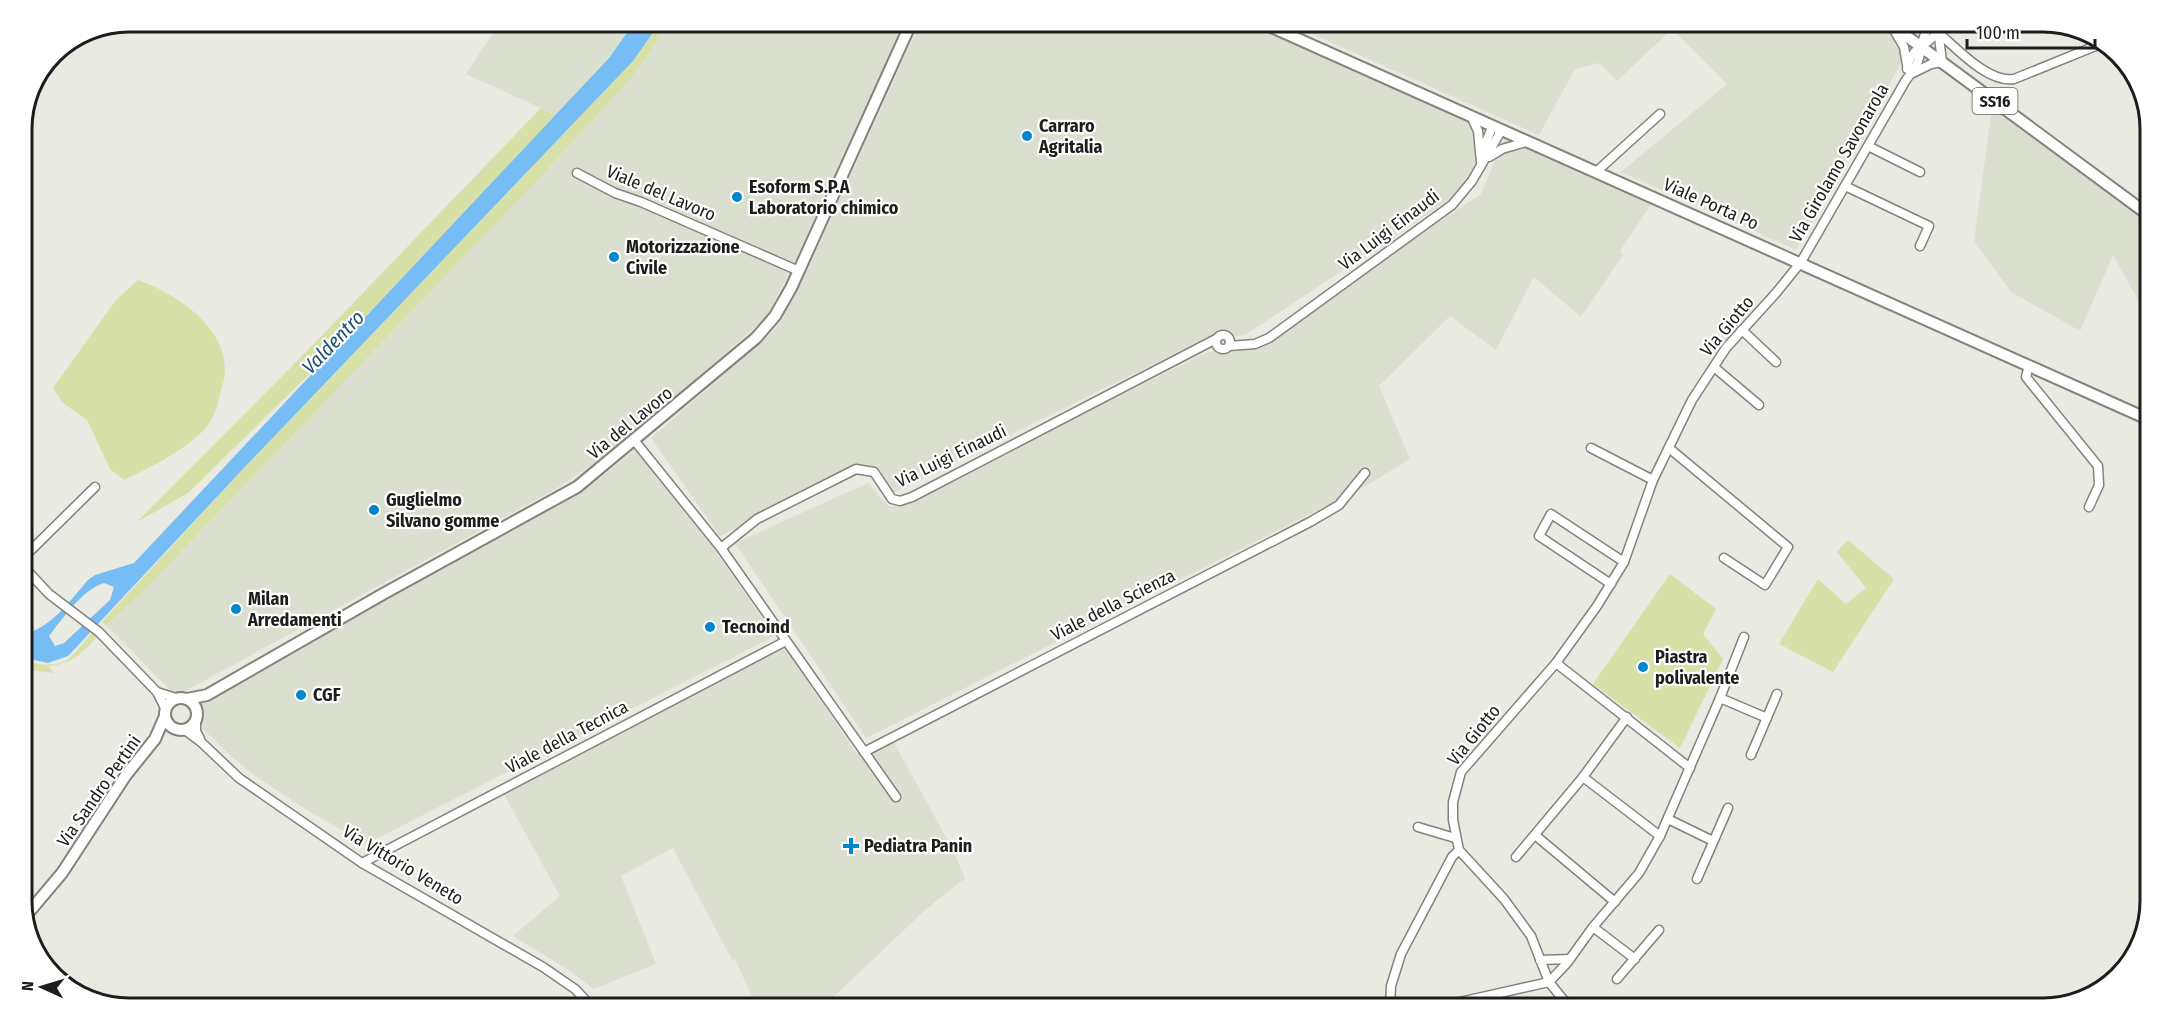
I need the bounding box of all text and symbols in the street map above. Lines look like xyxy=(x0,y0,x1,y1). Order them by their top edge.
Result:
scale bar xyxy=(1967,12,2094,50)
text: 100 m xyxy=(1976,22,2020,44)
street label: Via Girolamo Savonarola xyxy=(1785,80,1894,246)
road number: SS16 xyxy=(1972,88,2018,114)
place label: Carraro Agritalia xyxy=(1038,115,1102,158)
marker: Carraro Agritalia xyxy=(1020,129,1034,143)
street label: Viale del Lavoro xyxy=(603,160,719,226)
street label: Viale Porta Po xyxy=(1660,173,1762,235)
place label: Esoform S.P.A Laboratorio chimico xyxy=(749,176,899,219)
street label: Via Luigi Einaudi xyxy=(1334,185,1444,275)
marker: Esoform S.P.A Laboratorio chimico xyxy=(730,190,744,204)
place label: Motorizzazione Civile xyxy=(626,236,740,279)
marker: Motorizzazione Civile xyxy=(607,250,621,264)
street label: Via Giotto xyxy=(1695,291,1759,361)
water label: Valdentro xyxy=(297,305,369,379)
street label: Via del Lavoro xyxy=(583,382,677,464)
street label: Via Luigi Einaudi xyxy=(892,420,1010,492)
place label: Guglielmo Silvano gomme xyxy=(386,489,499,532)
marker: Guglielmo Silvano gomme xyxy=(367,503,381,517)
street label: Viale della Scienza xyxy=(1047,564,1179,646)
place label: Milan Arredamenti xyxy=(247,588,342,631)
marker: Milan Arredamenti xyxy=(229,602,243,616)
place label: Tecnoind xyxy=(722,616,790,638)
marker: Tecnoind xyxy=(703,620,717,634)
place label: Piastra polivalente xyxy=(1655,646,1739,689)
marker: Piastra polivalente xyxy=(1636,660,1650,674)
place label: CGF xyxy=(313,684,341,706)
marker: CGF xyxy=(294,688,308,702)
street label: Viale della Tecnica xyxy=(502,695,632,779)
street label: Via Giotto xyxy=(1443,700,1505,770)
street label: Via Sandro Pertini xyxy=(52,731,146,851)
street label: Via Vittorio Veneto xyxy=(339,820,467,910)
place label: Pediatra Panin xyxy=(864,835,972,857)
marker: Pediatra Panin xyxy=(842,837,860,855)
north arrow xyxy=(12,957,72,1017)
text: N xyxy=(18,981,37,991)

